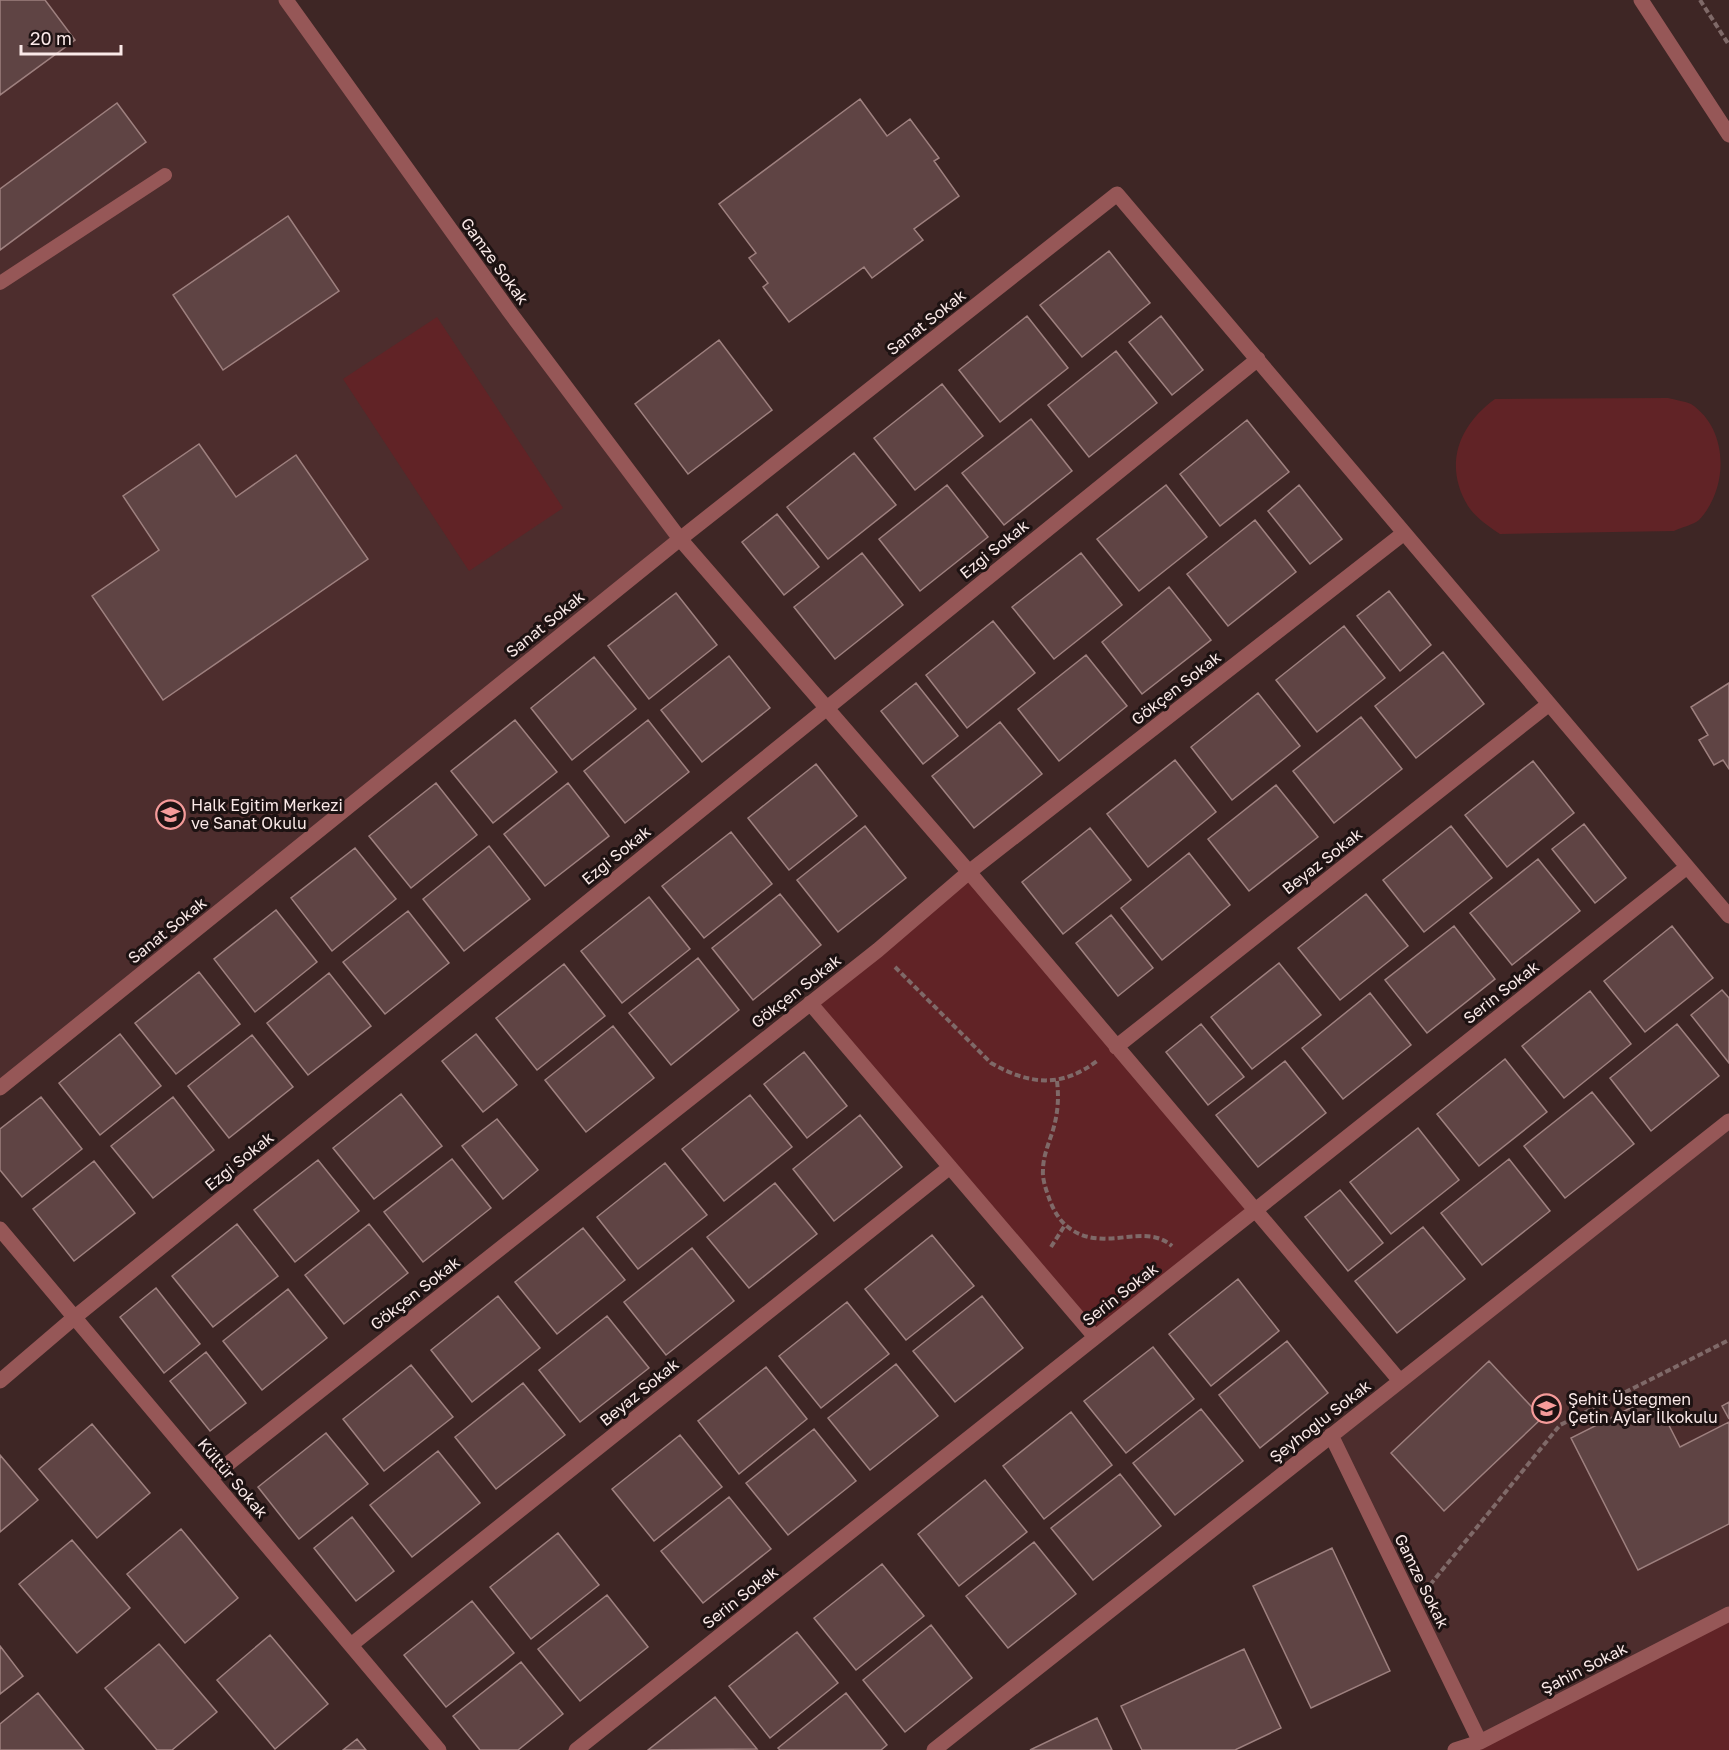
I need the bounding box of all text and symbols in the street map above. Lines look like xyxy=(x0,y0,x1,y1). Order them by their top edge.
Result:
scale bar xyxy=(21,18,122,56)
text: 20 m xyxy=(30,27,72,49)
street label: Gamze Sokak xyxy=(457,214,533,308)
street label: Sanat Sokak xyxy=(882,285,970,359)
street label: Ezgi Sokak xyxy=(956,515,1032,583)
street label: Sanat Sokak xyxy=(502,586,588,662)
street label: Gökçen Sokak xyxy=(1127,647,1225,729)
place label: Halk Eğitim Merkezi ve Sanat Okulu xyxy=(191,795,343,833)
school or university icon: Halk Eğitim Merkezi ve Sanat Okulu xyxy=(154,798,186,830)
street label: Ezgi Sokak xyxy=(578,821,654,889)
street label: Beyaz Sokak xyxy=(1278,824,1366,898)
street label: Sanat Sokak xyxy=(124,892,210,968)
street label: Gökçen Sokak xyxy=(747,950,845,1032)
street label: Serin Sokak xyxy=(1459,956,1543,1028)
street label: Ezgi Sokak xyxy=(201,1127,277,1195)
street label: Gökçen Sokak xyxy=(366,1252,464,1334)
street label: Serin Sokak xyxy=(1078,1258,1162,1330)
street label: Beyaz Sokak xyxy=(595,1354,683,1430)
street label: Şeyhoğlu Sokak xyxy=(1265,1375,1375,1467)
place label: Şehit Üsteğmen Çetin Aylar İlkokulu xyxy=(1568,1389,1718,1427)
school or university icon: Şehit Üsteğmen Çetin Aylar İlkokulu xyxy=(1531,1392,1563,1424)
street label: Kültür Sokak xyxy=(194,1434,272,1522)
street label: Gamze Sokak xyxy=(1390,1530,1454,1632)
street label: Serin Sokak xyxy=(698,1561,782,1633)
street label: Şahin Sokak xyxy=(1538,1638,1630,1698)

